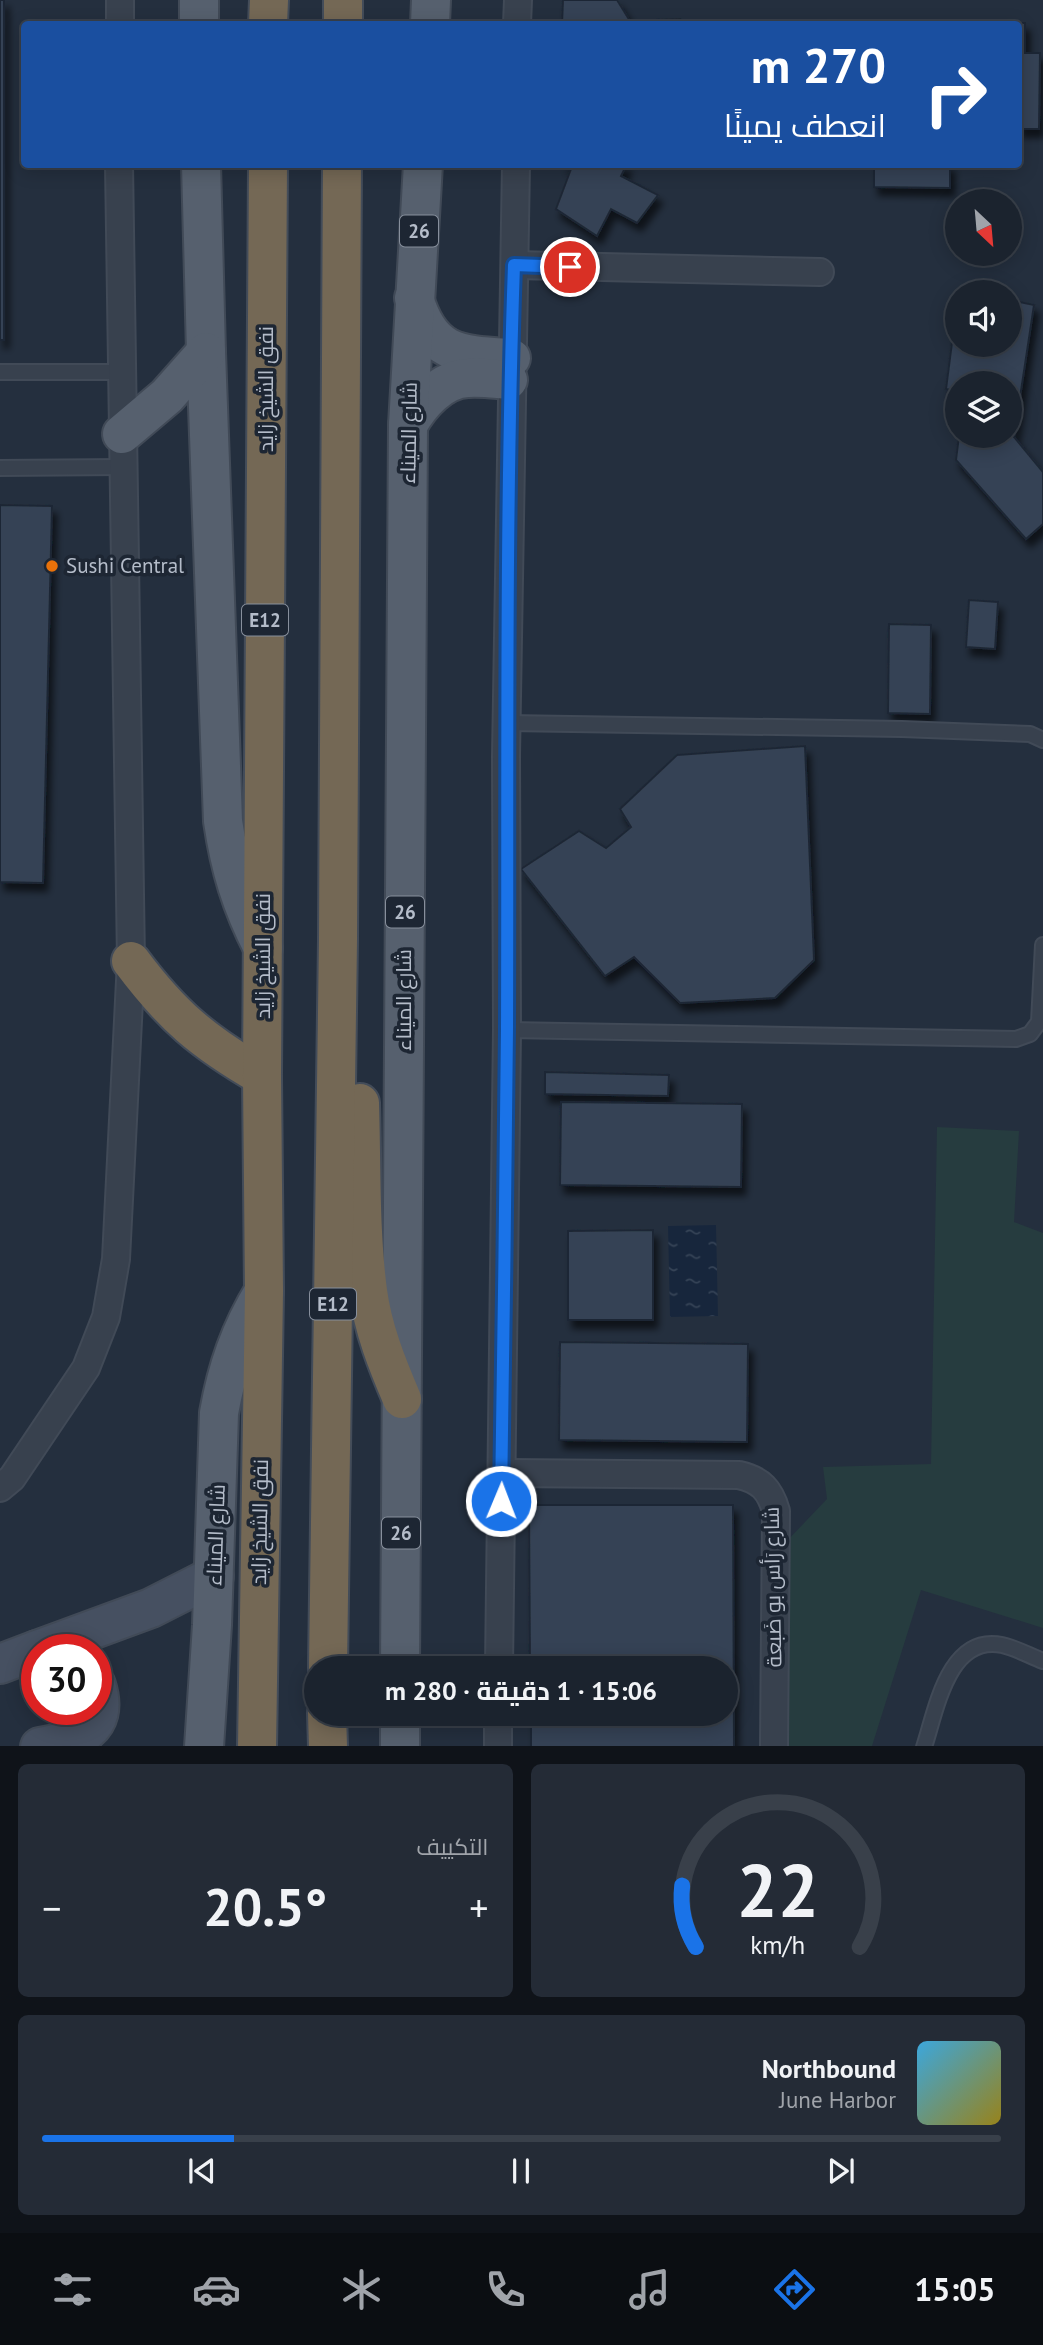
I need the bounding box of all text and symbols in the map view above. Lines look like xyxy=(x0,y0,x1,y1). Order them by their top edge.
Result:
text: 270 m xyxy=(751,33,886,97)
icon: right xyxy=(910,49,1001,140)
text: انعطف يمينًا xyxy=(724,104,886,146)
north arrow xyxy=(945,189,1022,266)
map controls xyxy=(945,189,1022,448)
road number: 26 xyxy=(400,216,438,246)
pin xyxy=(540,237,600,297)
icon: arrive xyxy=(551,248,589,286)
button: sound xyxy=(945,280,1022,357)
street label: نفق الشيخ زايد xyxy=(252,326,280,452)
button: layers xyxy=(945,371,1022,448)
street label: شارع الميناء xyxy=(394,382,424,484)
place label: Sushi Central xyxy=(66,552,184,579)
marker: Sushi Central xyxy=(44,558,60,574)
road number: E12 xyxy=(242,604,288,636)
street label: نفق الشيخ زايد xyxy=(249,893,277,1019)
road number: 26 xyxy=(386,896,424,928)
street label: شارع الميناء xyxy=(390,949,418,1051)
road number: E12 xyxy=(310,1288,356,1320)
street label: نفق الشيخ زايد xyxy=(245,1459,275,1585)
position arrow xyxy=(464,1464,538,1538)
street label: شارع الميناء xyxy=(200,1484,232,1586)
street label: شارع رَأس بو ضَبعة xyxy=(758,1506,788,1668)
road number: 26 xyxy=(382,1518,420,1548)
speed limit sign: 30 xyxy=(21,1634,112,1725)
text: 15:06 · 1 دقيقة · 280 m xyxy=(385,1674,657,1707)
text: التكييف xyxy=(416,1832,489,1861)
text: 22 xyxy=(736,1843,819,1937)
text: 20.5° xyxy=(203,1873,327,1940)
text: − xyxy=(42,1883,61,1932)
text: + xyxy=(469,1883,489,1932)
text: km/h xyxy=(750,1928,805,1960)
text: Northbound xyxy=(762,2052,896,2085)
text: June Harbor xyxy=(779,2085,896,2114)
icon: previous xyxy=(183,2152,221,2190)
icon: pause xyxy=(502,2152,540,2190)
icon: next xyxy=(822,2152,860,2190)
icon: filters xyxy=(48,2265,97,2314)
icon: car xyxy=(192,2265,241,2314)
icon: climate xyxy=(337,2265,386,2314)
icon: phone xyxy=(481,2265,530,2314)
icon: music xyxy=(625,2265,674,2314)
icon: directions xyxy=(770,2265,819,2314)
text: 15:05 xyxy=(914,2268,995,2310)

